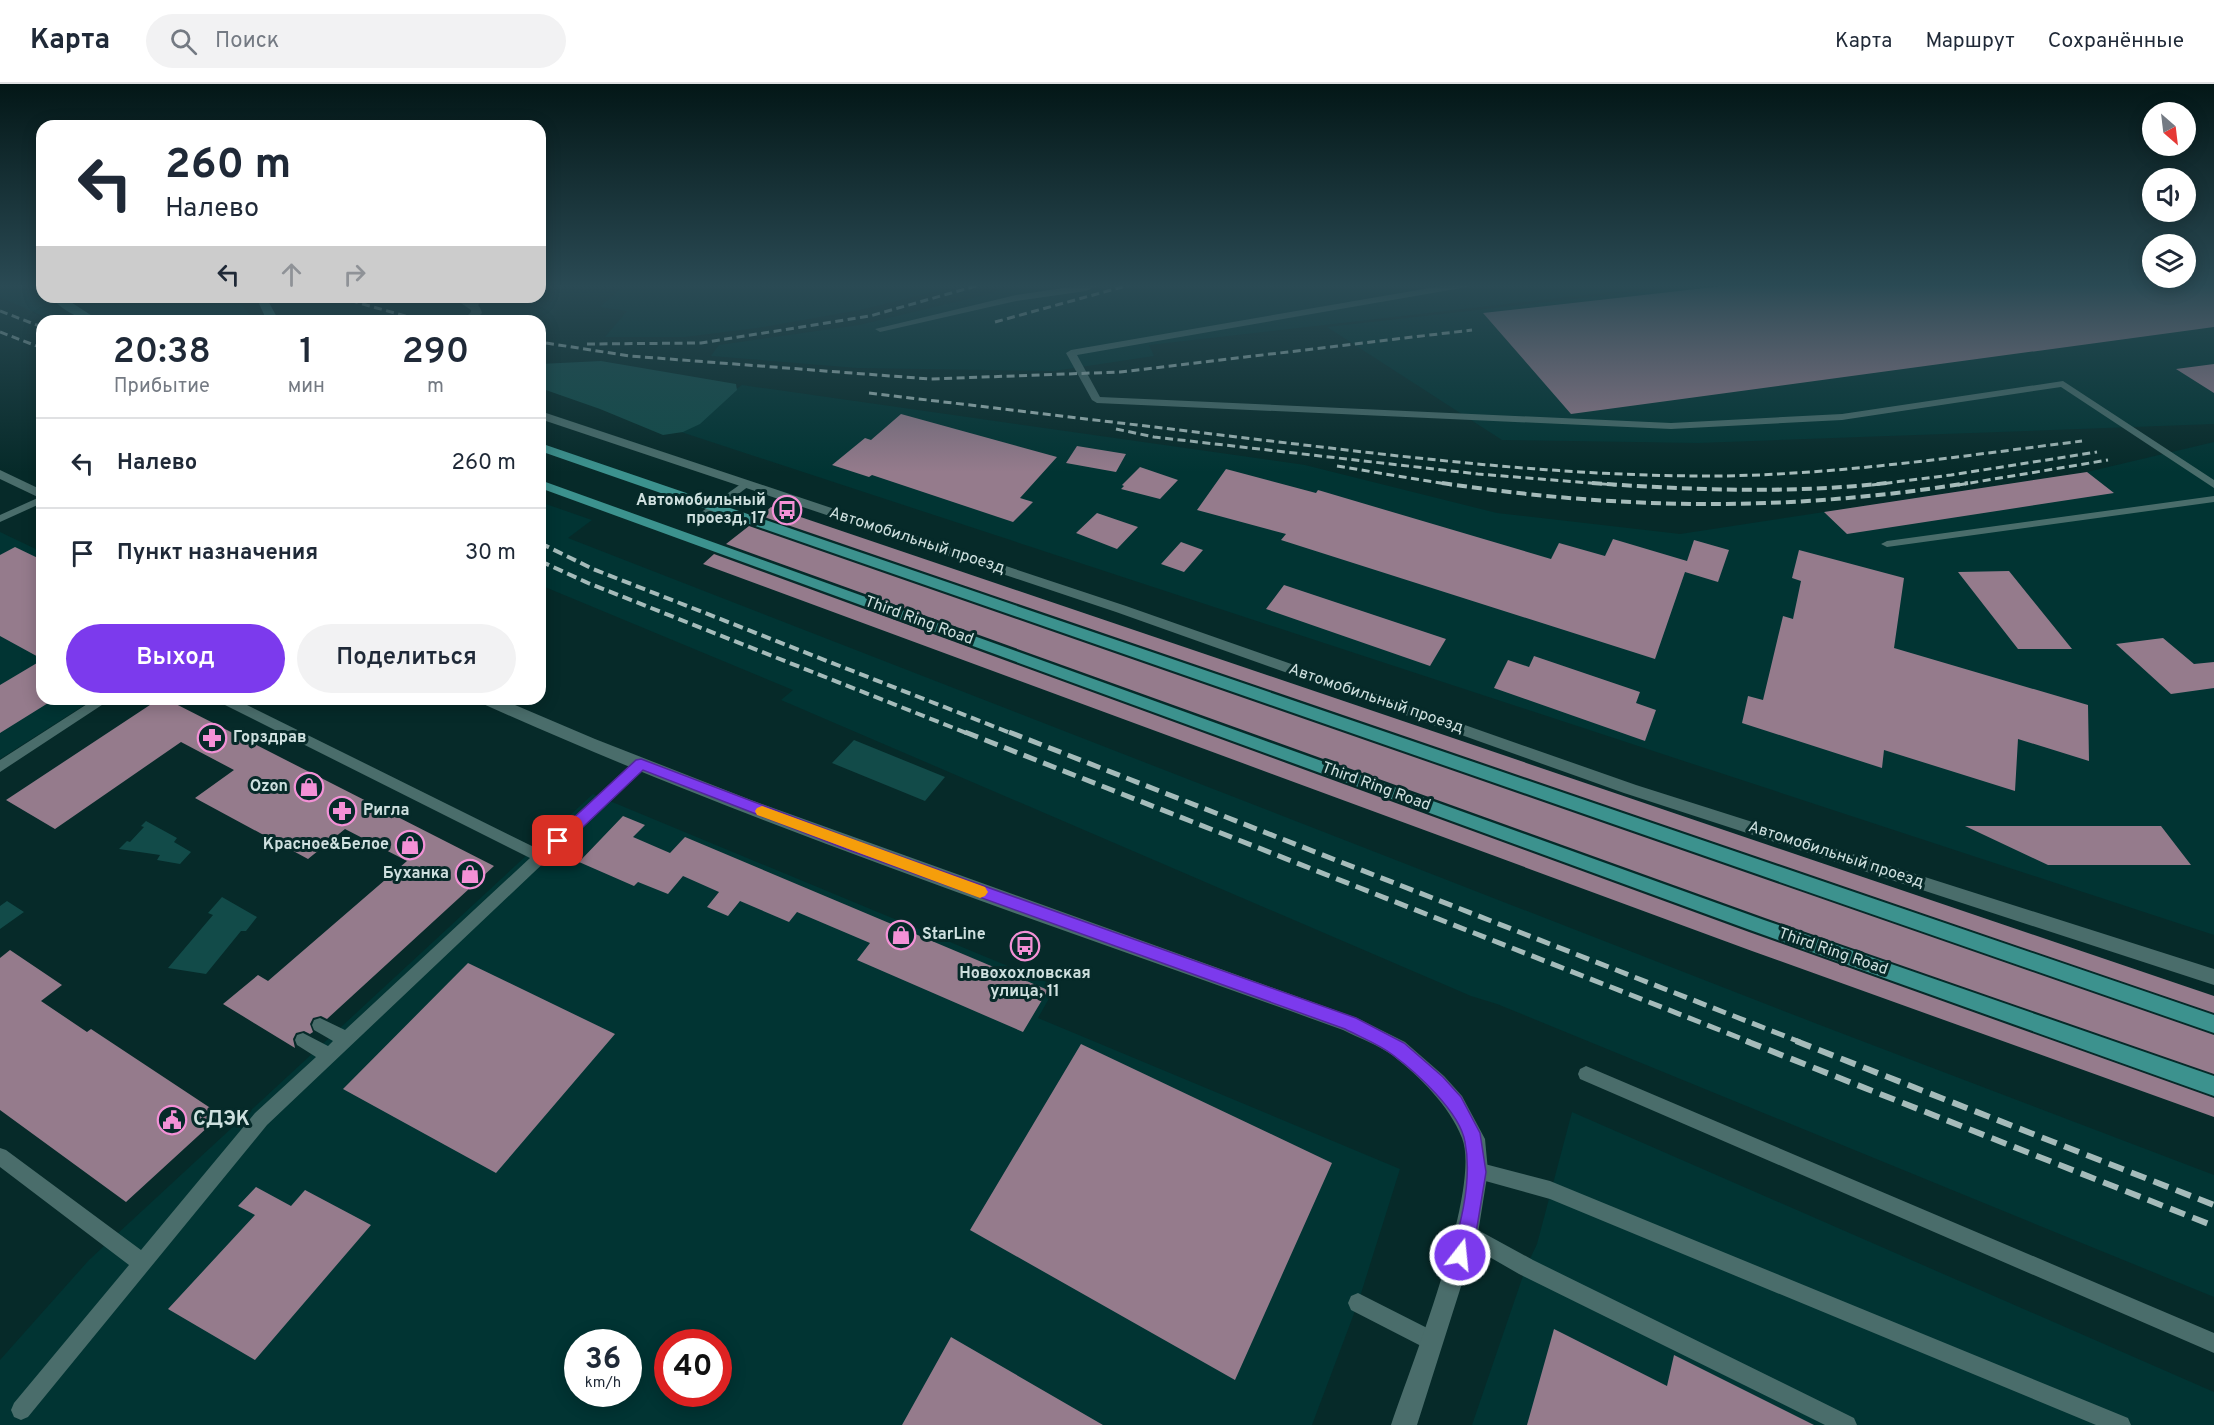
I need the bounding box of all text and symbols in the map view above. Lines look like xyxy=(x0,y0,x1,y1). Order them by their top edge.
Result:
search box xyxy=(146,14,566,68)
text: Карта xyxy=(30,23,110,59)
icon: search xyxy=(167,25,200,58)
text: Поиск xyxy=(215,28,279,55)
text: Карта xyxy=(1835,28,1892,55)
text: Маршрут xyxy=(1925,28,2015,55)
text: Сохранённые xyxy=(2048,28,2184,55)
north arrow xyxy=(2142,102,2196,156)
map controls xyxy=(2142,102,2196,288)
text: 260 m xyxy=(165,140,291,193)
icon: left xyxy=(66,144,144,222)
button: sound xyxy=(2142,168,2196,222)
text: Налево xyxy=(165,192,259,226)
button: layers xyxy=(2142,234,2196,288)
icon: left xyxy=(212,258,245,291)
icon: ahead xyxy=(275,258,308,291)
icon: right xyxy=(338,258,371,291)
text: 20:38 xyxy=(113,330,211,376)
text: 1 xyxy=(299,330,313,376)
text: 290 xyxy=(402,330,469,376)
text: Прибытие xyxy=(114,374,210,400)
text: мин xyxy=(288,374,325,400)
text: m xyxy=(427,374,444,400)
icon: left xyxy=(66,447,99,480)
text: Налево xyxy=(117,450,197,477)
text: 260 m xyxy=(451,450,516,477)
place label: Автомобильный проезд, 17 xyxy=(636,491,766,529)
bus stop icon: Автомобильный проезд, 17 xyxy=(771,494,803,526)
street label: Автомобильный проезд xyxy=(827,503,1007,579)
icon: arrive xyxy=(66,537,99,570)
text: Пункт назначения xyxy=(117,540,318,567)
text: 30 m xyxy=(465,540,516,567)
street label: Third Ring Road xyxy=(862,592,976,650)
button: Выход xyxy=(66,624,285,693)
button: Поделиться xyxy=(297,624,516,693)
street label: Автомобильный проезд xyxy=(1286,660,1466,738)
pharmacy icon: Горздрав xyxy=(196,722,228,754)
place label: Горздрав xyxy=(233,728,306,748)
street label: Third Ring Road xyxy=(1319,758,1433,816)
shop icon: Ozon xyxy=(293,771,325,803)
place label: Ozon xyxy=(250,777,288,797)
pharmacy icon: Ригла xyxy=(326,795,358,827)
place label: Ригла xyxy=(363,801,409,821)
pin xyxy=(532,815,583,866)
street label: Автомобильный проезд xyxy=(1746,817,1926,893)
icon: arrive xyxy=(541,824,574,857)
shop icon: Красное&Белое xyxy=(394,829,426,861)
place label: Красное&Белое xyxy=(263,835,389,855)
shop icon: Буханка xyxy=(454,858,486,890)
place label: Буханка xyxy=(383,864,449,884)
shop icon: StarLine xyxy=(885,919,917,951)
street label: Third Ring Road xyxy=(1775,924,1891,980)
place label: StarLine xyxy=(922,925,986,945)
bus stop icon: Новохохловская улица, 11 xyxy=(1009,930,1041,962)
place label: Новохохловская улица, 11 xyxy=(959,964,1091,1002)
public building icon: СДЭК xyxy=(156,1104,188,1136)
place label: СДЭК xyxy=(193,1107,250,1133)
position arrow xyxy=(1428,1223,1492,1287)
speed limit sign: 40 xyxy=(654,1329,732,1407)
text: 36 xyxy=(585,1342,621,1379)
text: km/h xyxy=(585,1374,621,1393)

